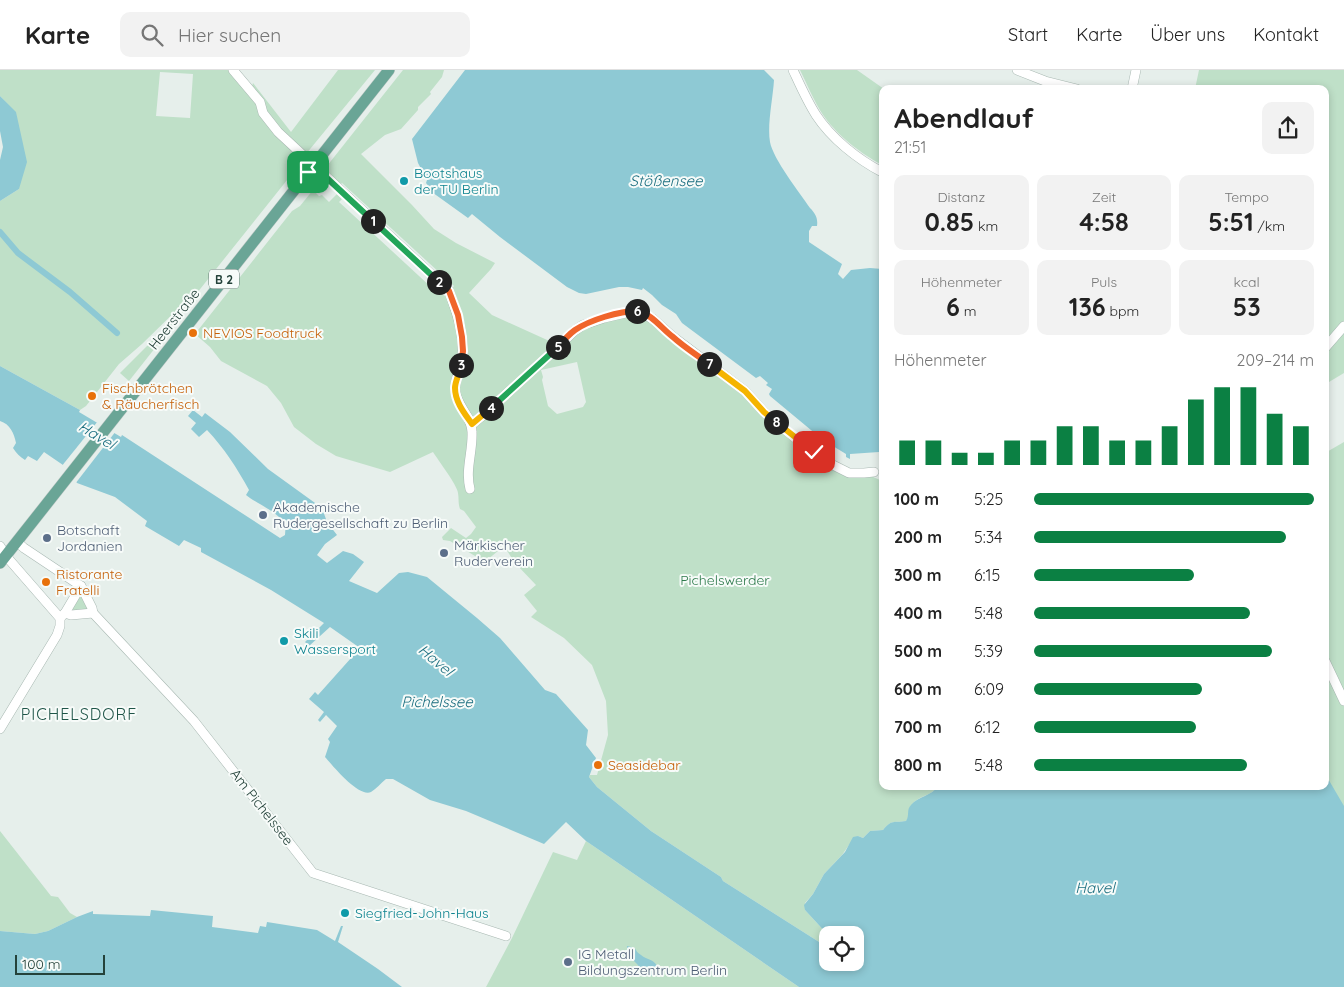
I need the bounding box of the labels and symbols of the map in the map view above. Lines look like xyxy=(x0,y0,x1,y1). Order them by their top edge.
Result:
pin xyxy=(287,151,329,193)
place label: Bootshaus der TU Berlin xyxy=(414,164,499,198)
water label: Stößensee xyxy=(630,171,703,190)
marker: Bootshaus der TU Berlin xyxy=(398,175,410,187)
pin: 1 xyxy=(360,208,386,234)
road number: B 2 xyxy=(209,270,239,288)
pin: 2 xyxy=(426,270,452,294)
street label: Heerstraße xyxy=(145,285,204,353)
pin: 6 xyxy=(624,298,650,324)
place label: NEVIOS Foodtruck xyxy=(203,324,322,342)
marker: NEVIOS Foodtruck xyxy=(187,327,199,339)
pin: 5 xyxy=(546,334,570,360)
pin: 3 xyxy=(448,352,474,378)
pin: 7 xyxy=(696,352,722,376)
place label: Fischbrötchen & Räucherfisch xyxy=(102,379,199,413)
marker: Fischbrötchen & Räucherfisch xyxy=(86,390,98,402)
pin: 4 xyxy=(478,396,504,420)
pin: 8 xyxy=(764,410,788,434)
water label: Havel xyxy=(75,417,120,454)
pin xyxy=(793,431,835,473)
place label: Akademische Rudergesellschaft zu Berlin xyxy=(273,498,448,532)
marker: Akademische Rudergesellschaft zu Berlin xyxy=(257,509,269,521)
place label: Botschaft Jordanien xyxy=(57,521,123,555)
marker: Botschaft Jordanien xyxy=(41,532,53,544)
place label: Märkischer Ruderverein xyxy=(454,536,533,570)
marker: Märkischer Ruderverein xyxy=(438,547,450,559)
place label: Ristorante Fratelli xyxy=(56,565,123,599)
park label: Pichelswerder xyxy=(680,571,770,589)
marker: Ristorante Fratelli xyxy=(40,576,52,588)
place label: Skili Wassersport xyxy=(294,624,376,658)
marker: Skili Wassersport xyxy=(278,635,290,647)
water label: Havel xyxy=(415,640,458,681)
water label: Pichelssee xyxy=(401,692,473,711)
district label: PICHELSDORF xyxy=(21,704,137,724)
place label: Seasidebar xyxy=(608,756,681,774)
marker: Seasidebar xyxy=(592,759,604,771)
street label: Am Pichelssee xyxy=(227,765,298,849)
water label: Havel xyxy=(1075,878,1116,897)
place label: Siegfried-John-Haus xyxy=(355,904,489,922)
marker: Siegfried-John-Haus xyxy=(339,907,351,919)
place label: IG Metall Bildungszentrum Berlin xyxy=(578,945,727,979)
scale bar xyxy=(15,952,105,975)
marker: IG Metall Bildungszentrum Berlin xyxy=(562,956,574,968)

